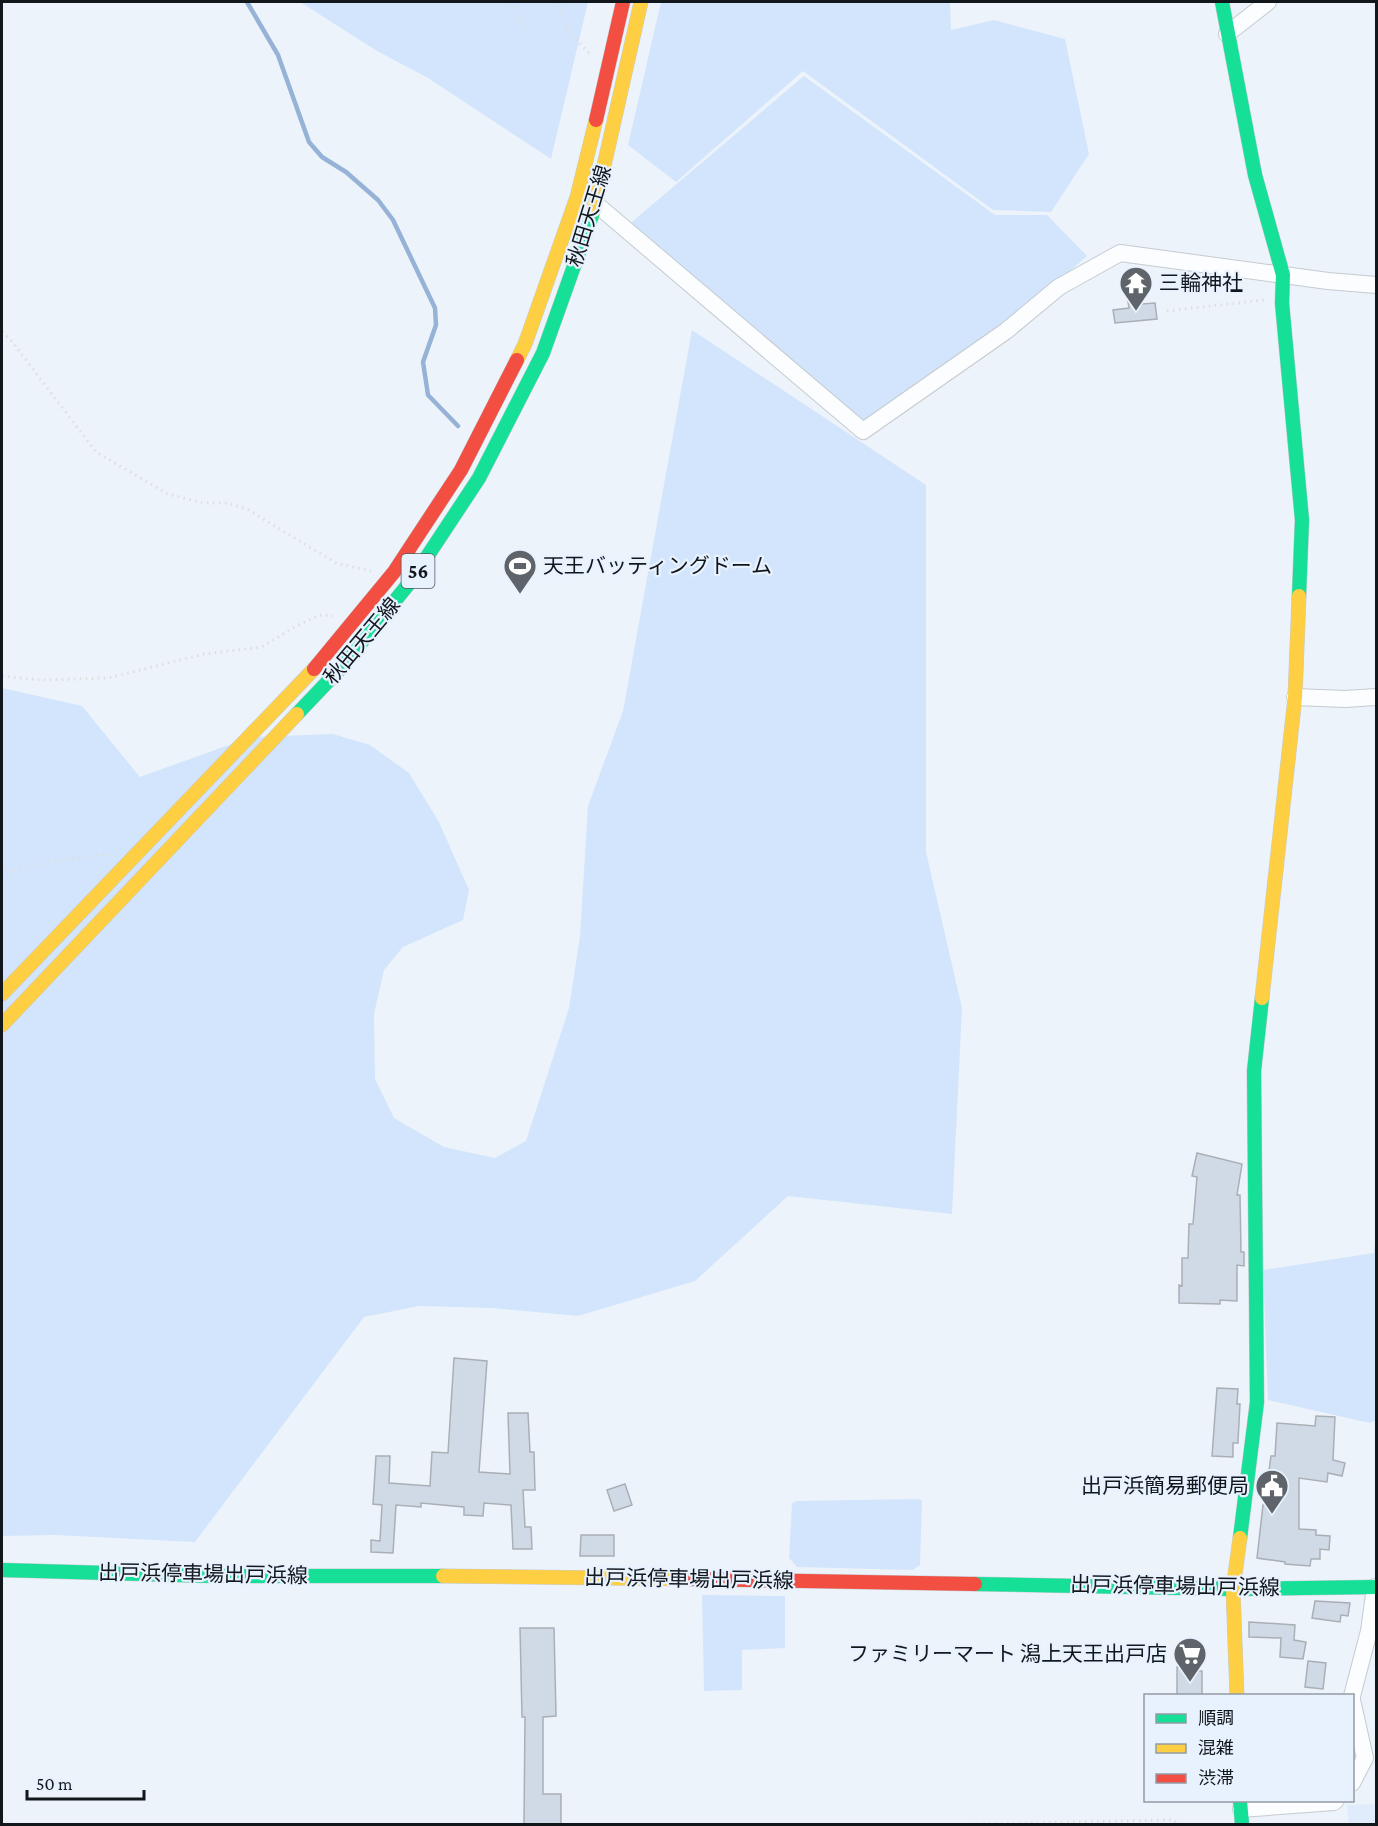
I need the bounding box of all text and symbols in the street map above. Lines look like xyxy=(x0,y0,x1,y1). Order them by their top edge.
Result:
street label: 秋田天王線 xyxy=(562,162,616,270)
temple icon: 三輪神社 xyxy=(1118,265,1154,312)
place label: 三輪神社 xyxy=(1159,271,1243,295)
sports icon: 天王バッティングドーム xyxy=(502,548,538,595)
road number: 56 xyxy=(402,554,434,588)
place label: 天王バッティングドーム xyxy=(543,554,772,578)
street label: 秋田天王線 xyxy=(319,593,405,689)
public building icon: 出戸浜簡易郵便局 xyxy=(1254,1468,1290,1515)
place label: 出戸浜簡易郵便局 xyxy=(1081,1474,1249,1498)
street label: 出戸浜停車場出戸浜線 xyxy=(98,1560,308,1588)
street label: 出戸浜停車場出戸浜線 xyxy=(584,1565,794,1593)
street label: 出戸浜停車場出戸浜線 xyxy=(1070,1572,1280,1600)
supermarket icon: ファミリーマート 潟上天王出戸店 xyxy=(1172,1636,1208,1683)
place label: ファミリーマート 潟上天王出戸店 xyxy=(848,1642,1167,1666)
legend xyxy=(1144,1694,1354,1802)
text: 順調 xyxy=(1198,1708,1234,1728)
text: 混雑 xyxy=(1198,1738,1234,1758)
scale bar xyxy=(27,1763,144,1801)
text: 渋滞 xyxy=(1198,1768,1234,1788)
text: 50 m xyxy=(36,1774,73,1794)

